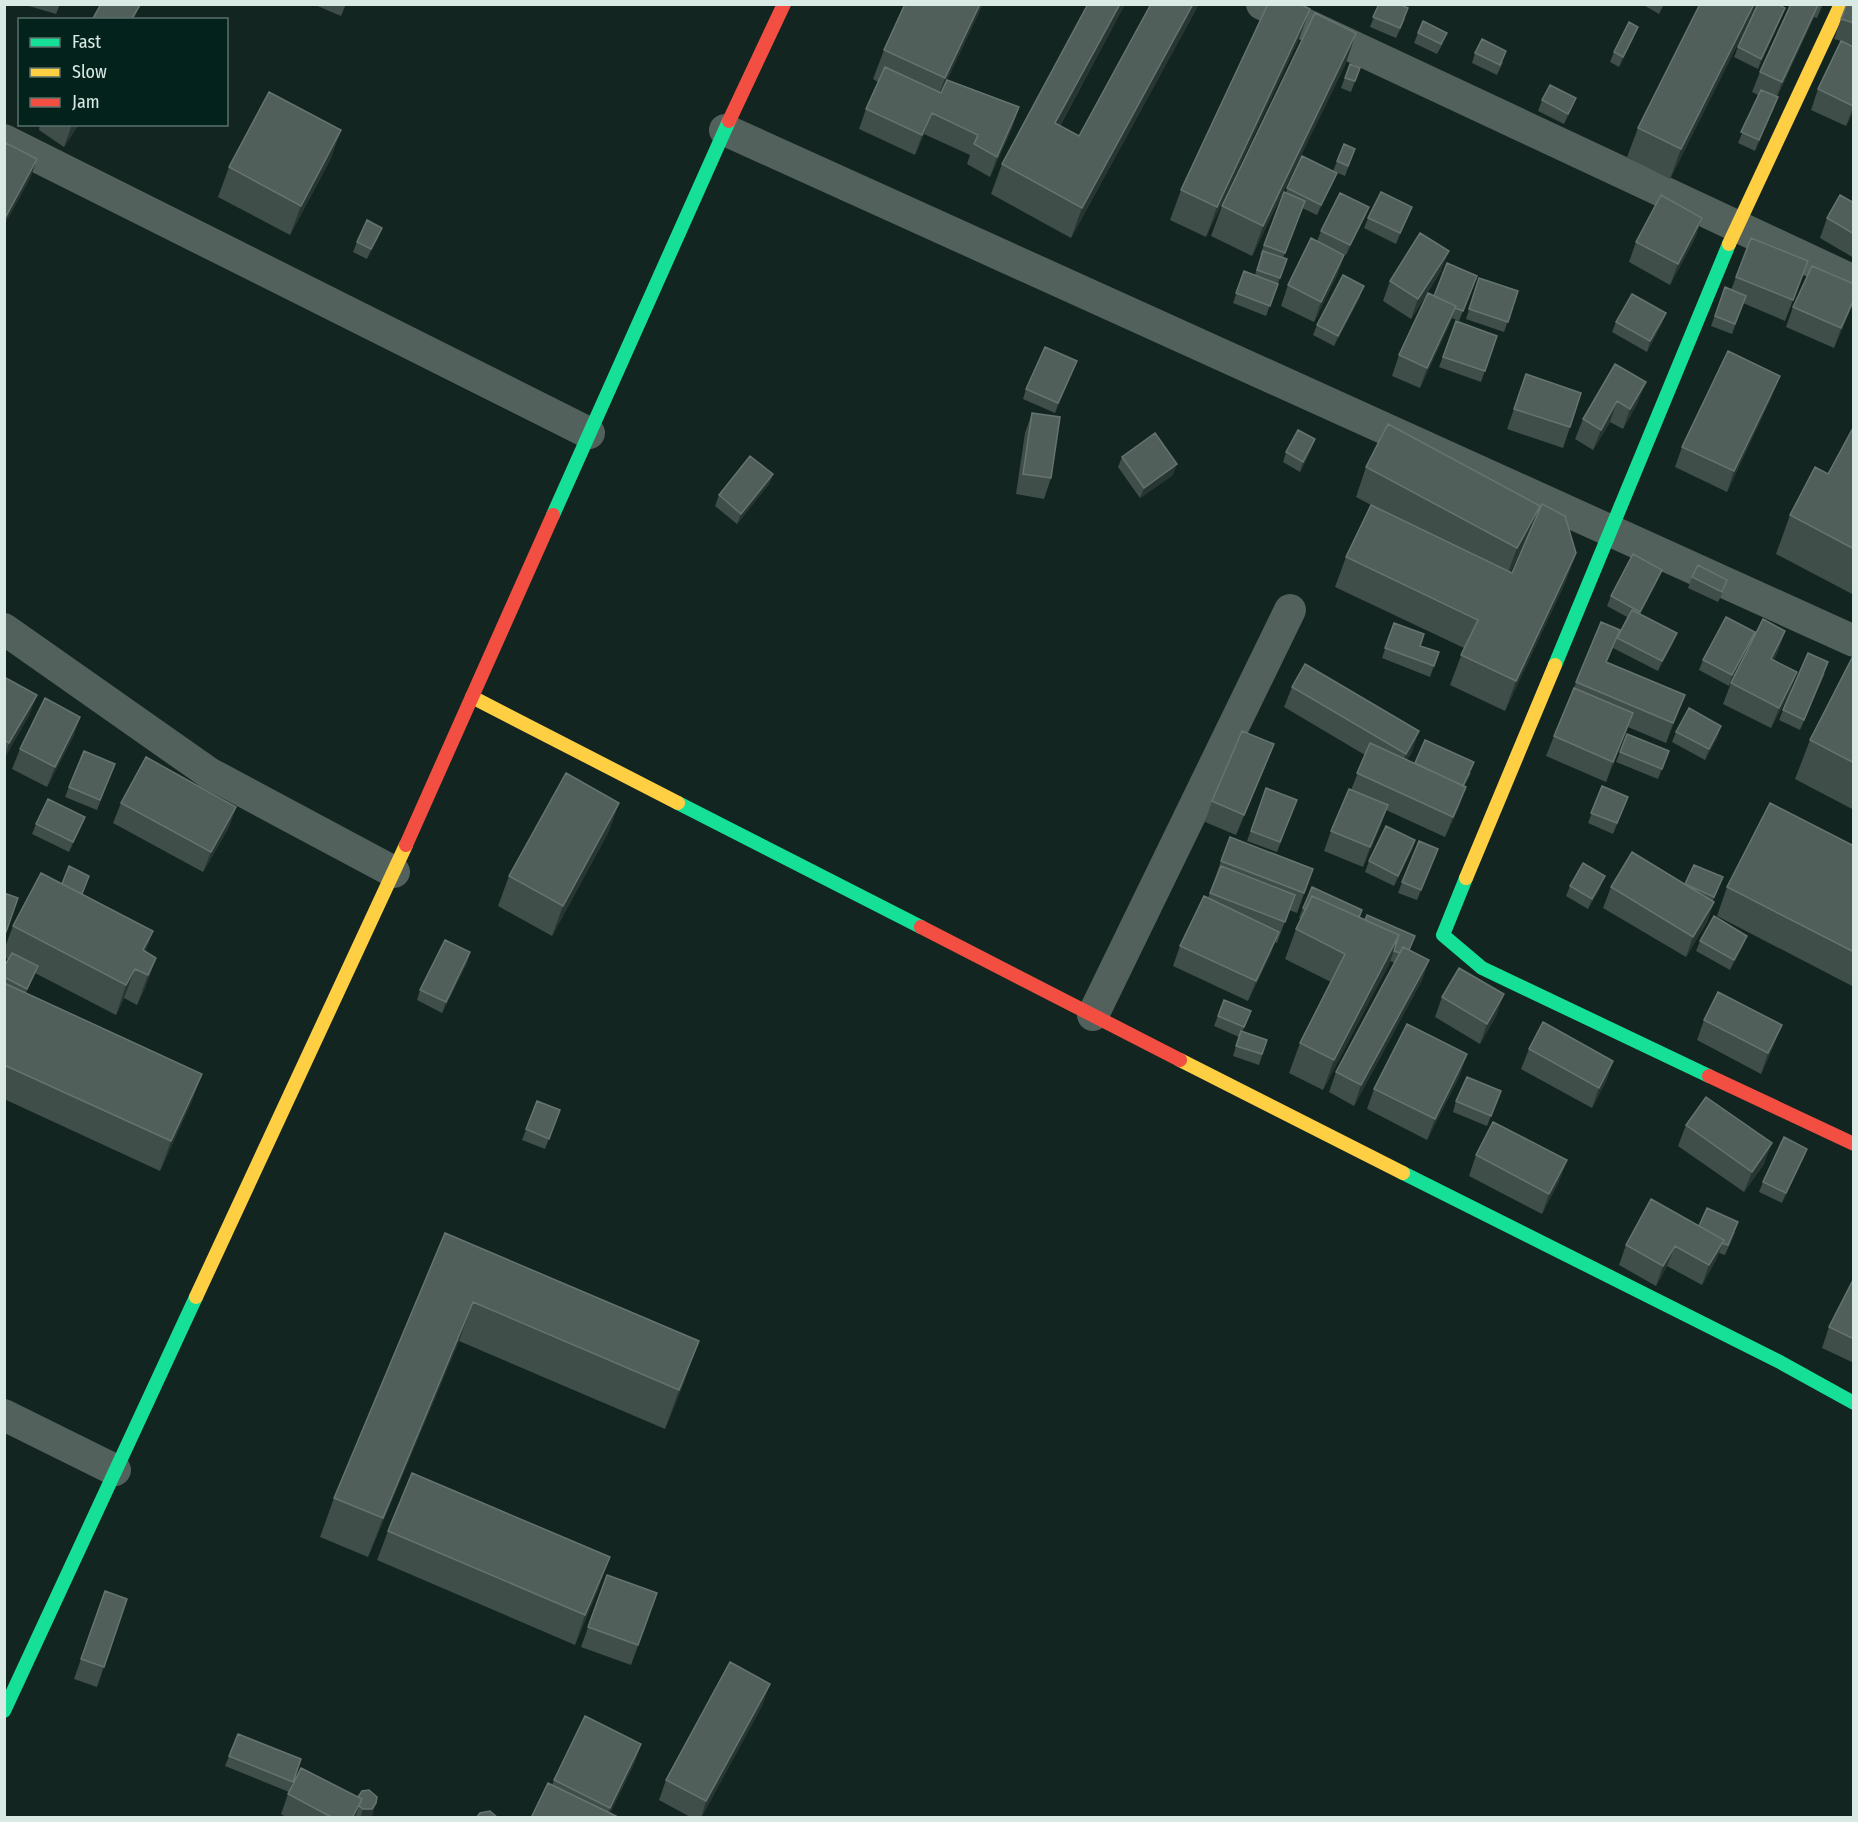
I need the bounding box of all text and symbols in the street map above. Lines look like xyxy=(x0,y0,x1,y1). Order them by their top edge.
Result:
legend xyxy=(18,18,228,126)
text: Fast xyxy=(72,31,101,53)
text: Slow xyxy=(72,61,107,83)
text: Jam xyxy=(72,91,100,113)

